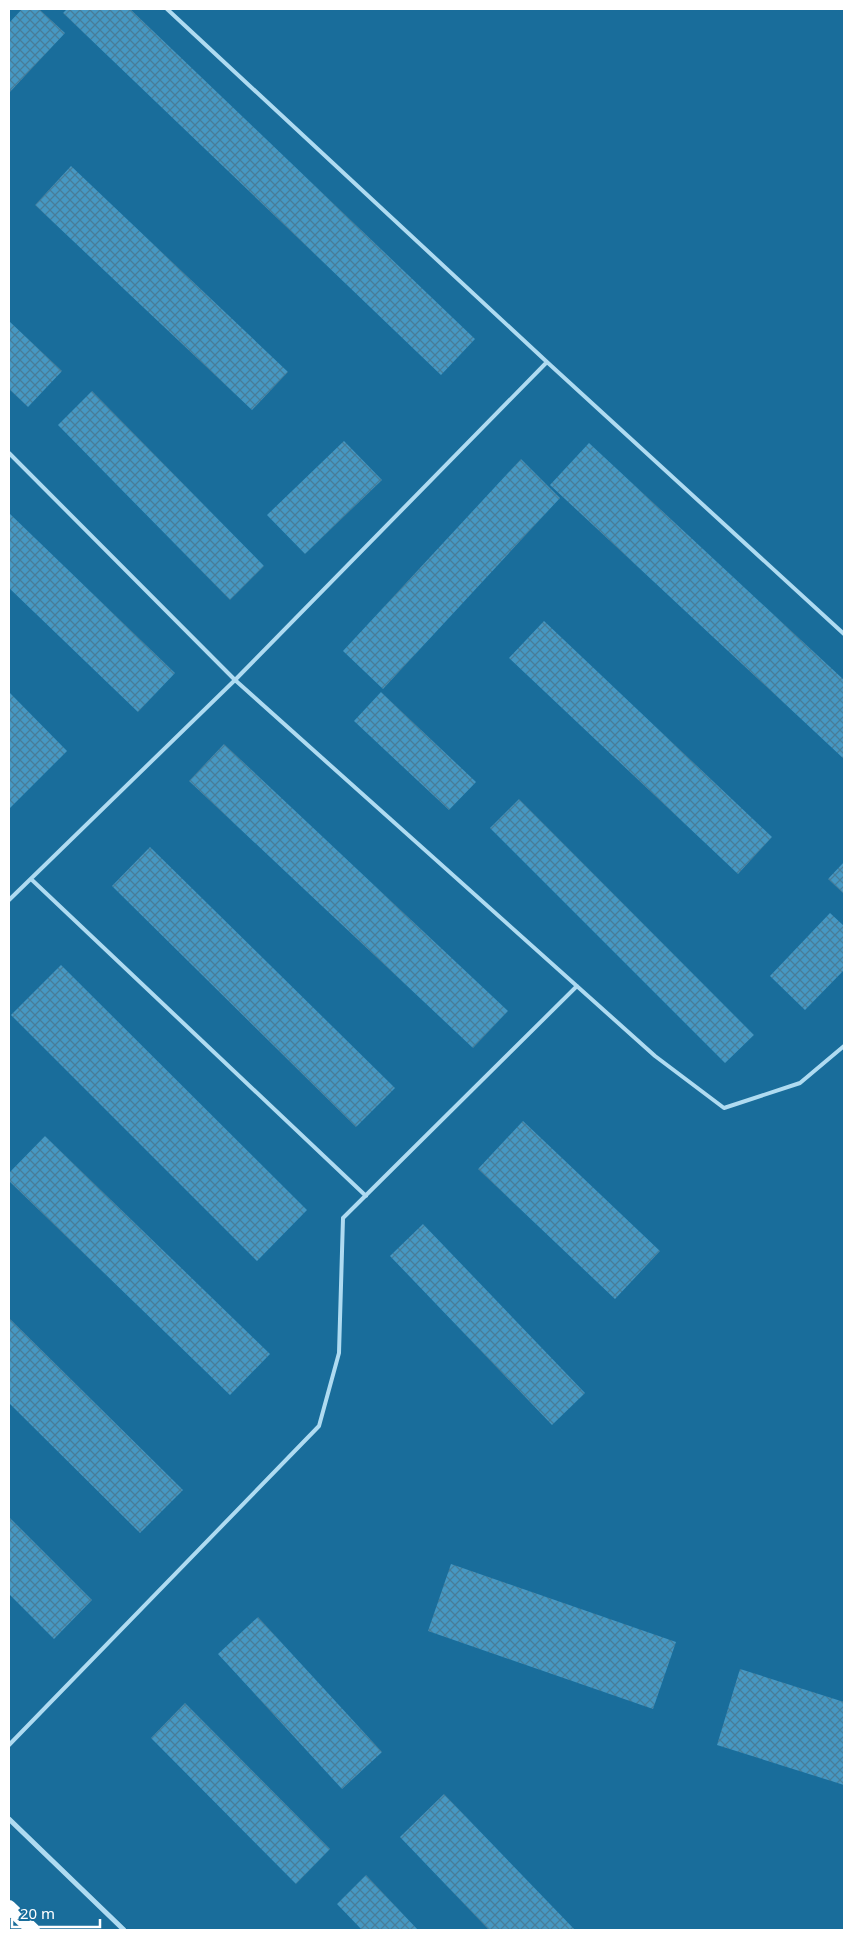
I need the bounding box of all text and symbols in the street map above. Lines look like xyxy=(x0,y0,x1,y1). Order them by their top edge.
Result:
scale bar xyxy=(12,1896,100,1928)
text: 20 m xyxy=(20,1903,55,1923)

